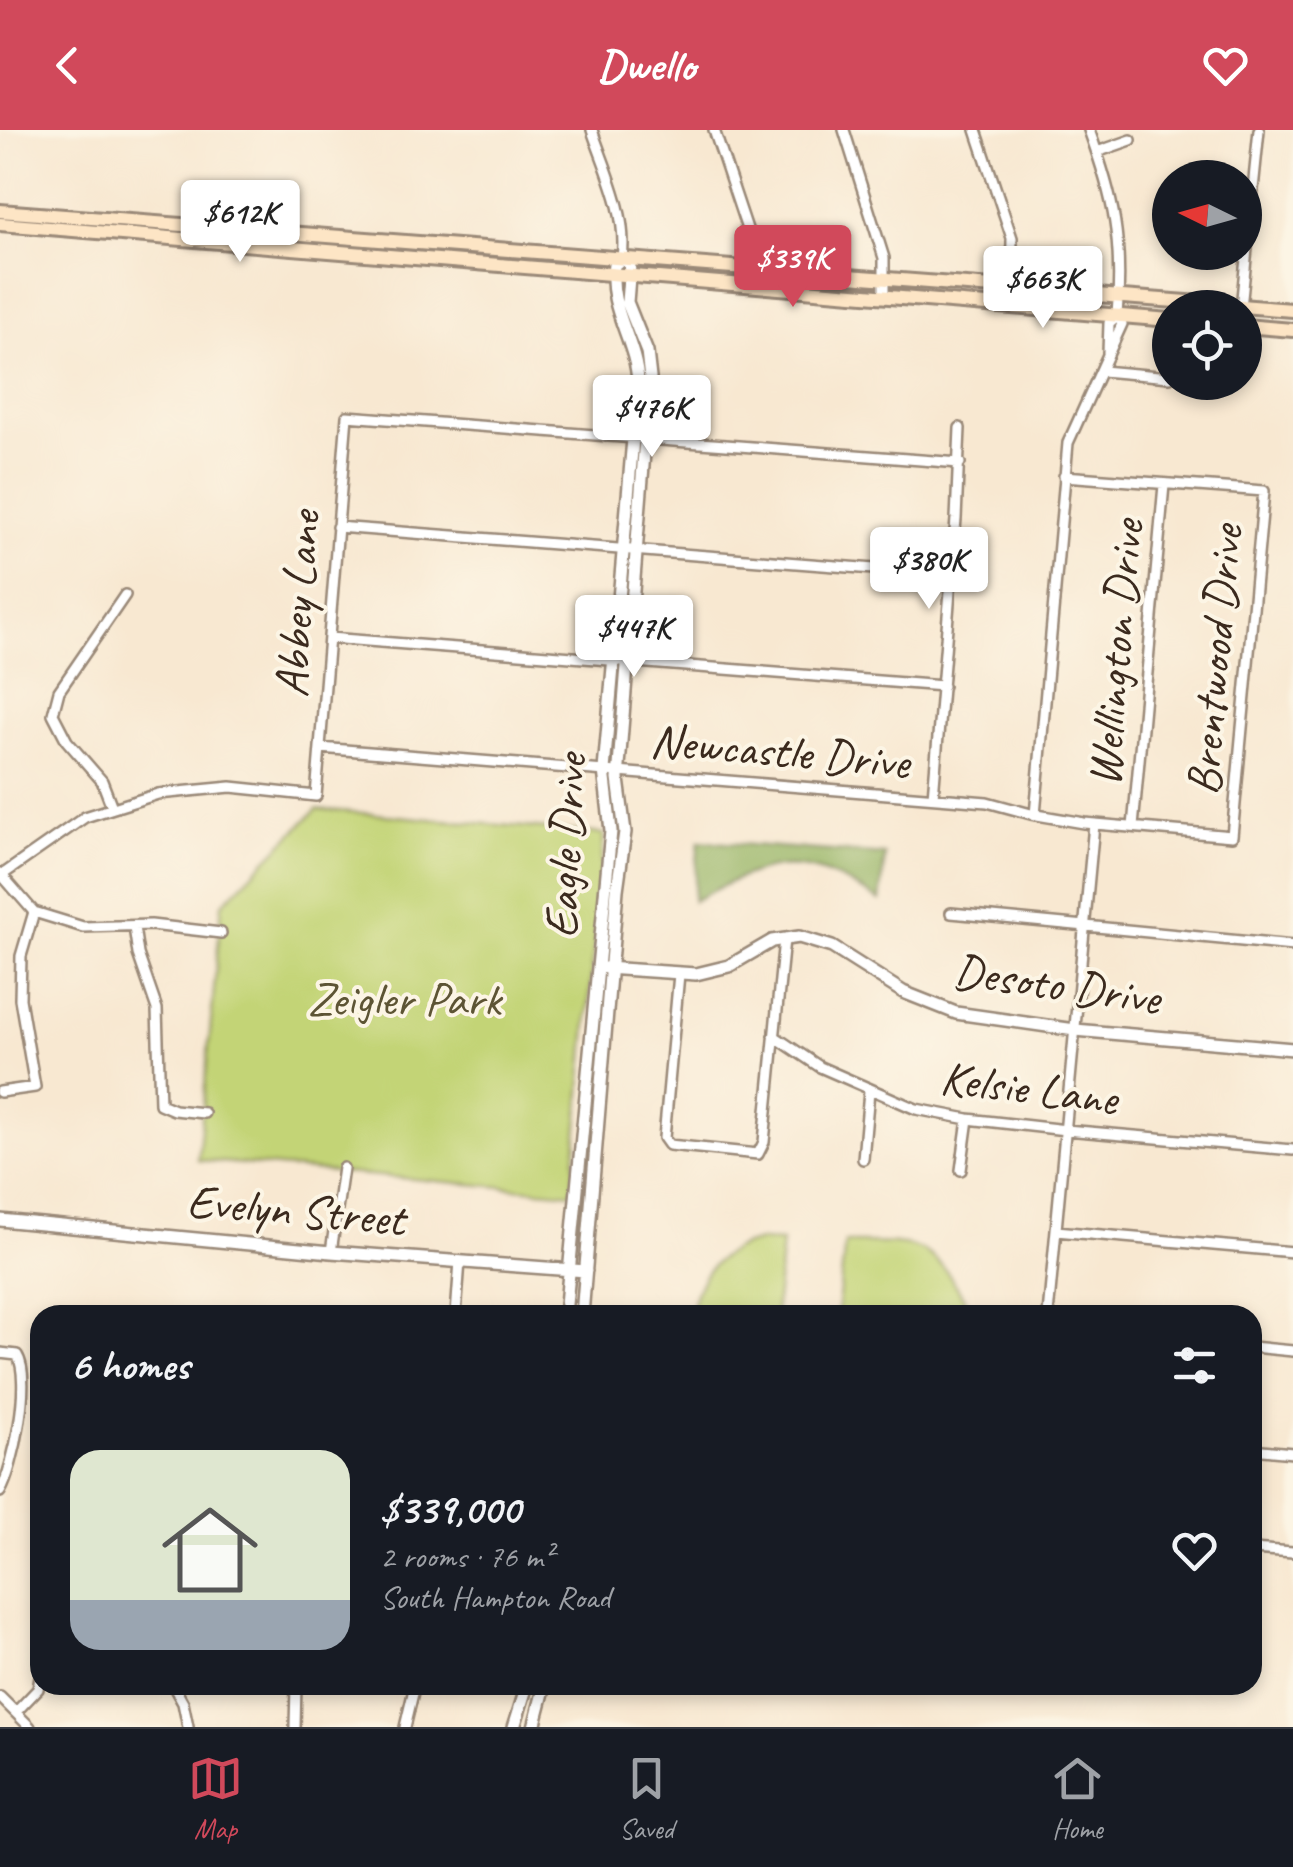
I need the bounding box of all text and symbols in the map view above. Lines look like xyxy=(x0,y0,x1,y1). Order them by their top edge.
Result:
text: Dwello xyxy=(598,37,695,94)
icon: back xyxy=(40,38,95,93)
icon: heart xyxy=(1198,38,1253,93)
north arrow xyxy=(1152,160,1262,270)
map controls xyxy=(1152,160,1262,400)
pin: $612K xyxy=(170,180,310,265)
text: $612K xyxy=(203,192,277,233)
pin: $339K xyxy=(723,225,863,310)
text: $339K xyxy=(756,237,830,278)
pin: $663K xyxy=(973,246,1113,331)
text: $663K xyxy=(1005,258,1081,299)
button: locate xyxy=(1152,290,1262,400)
pin: $476K xyxy=(582,375,722,460)
text: $476K xyxy=(615,387,689,428)
street label: Abbey Lane xyxy=(261,506,334,699)
street label: Wellington Drive xyxy=(1073,514,1157,789)
street label: Brentwood Drive xyxy=(1172,519,1256,797)
pin: $380K xyxy=(859,527,999,612)
text: $380K xyxy=(892,539,966,580)
pin: $447K xyxy=(564,595,704,680)
text: $447K xyxy=(597,607,671,648)
street label: Newcastle Drive xyxy=(648,710,915,792)
street label: Eagle Drive xyxy=(530,749,600,940)
street label: Desoto Drive xyxy=(950,940,1167,1029)
park label: Zeigler Park xyxy=(307,969,504,1029)
street label: Kelsie Lane xyxy=(937,1047,1124,1129)
street label: Evelyn Street xyxy=(185,1171,411,1250)
icon: filters xyxy=(1167,1338,1222,1393)
text: 6 homes xyxy=(70,1339,189,1392)
text: $339,000 xyxy=(380,1483,520,1536)
icon: home xyxy=(150,1490,270,1610)
icon: heart xyxy=(1167,1523,1222,1578)
text: 2 rooms · 76 m² xyxy=(380,1536,553,1577)
text: South Hampton Road xyxy=(380,1577,610,1618)
tab: Map xyxy=(188,1751,243,1846)
tab: Saved xyxy=(619,1751,674,1846)
tab: Home xyxy=(1050,1751,1105,1846)

